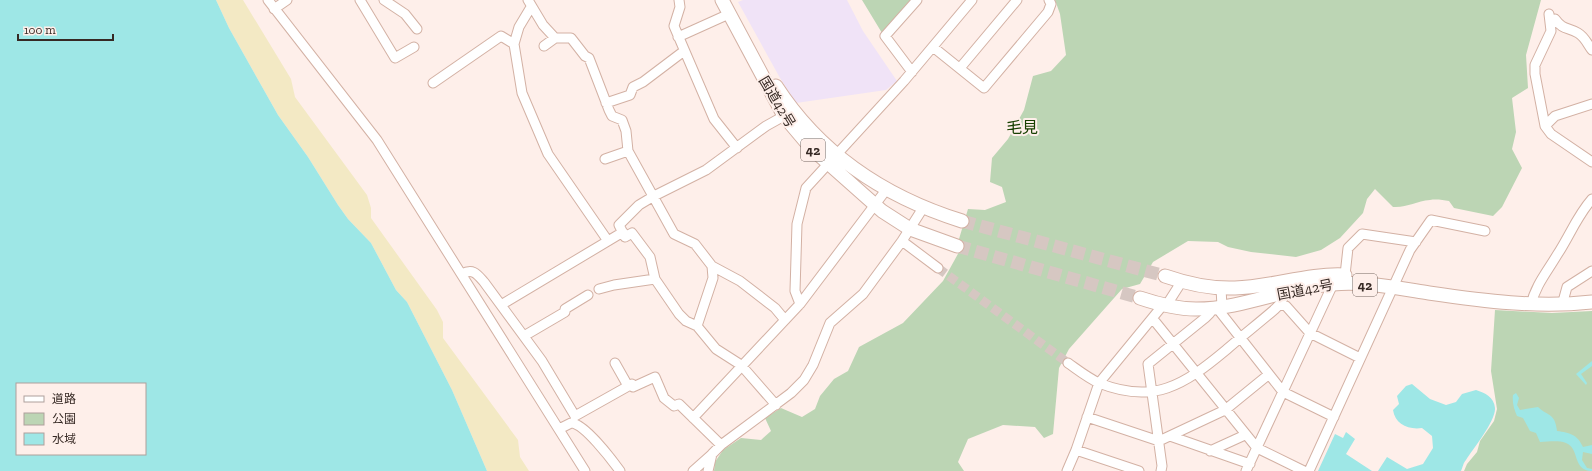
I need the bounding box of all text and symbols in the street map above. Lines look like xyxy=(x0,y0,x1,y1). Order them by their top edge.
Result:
scale bar xyxy=(18,16,113,42)
text: 100 m xyxy=(24,23,56,37)
street label: 国道42号 xyxy=(755,73,799,131)
district label: 毛見 xyxy=(1006,118,1038,137)
road number: 42 xyxy=(801,139,825,161)
road number: 42 xyxy=(1353,274,1377,296)
street label: 国道42号 xyxy=(1276,276,1334,304)
legend xyxy=(16,383,146,455)
text: 道路 xyxy=(52,392,76,406)
text: 公園 xyxy=(52,412,76,426)
text: 水域 xyxy=(52,432,76,446)

